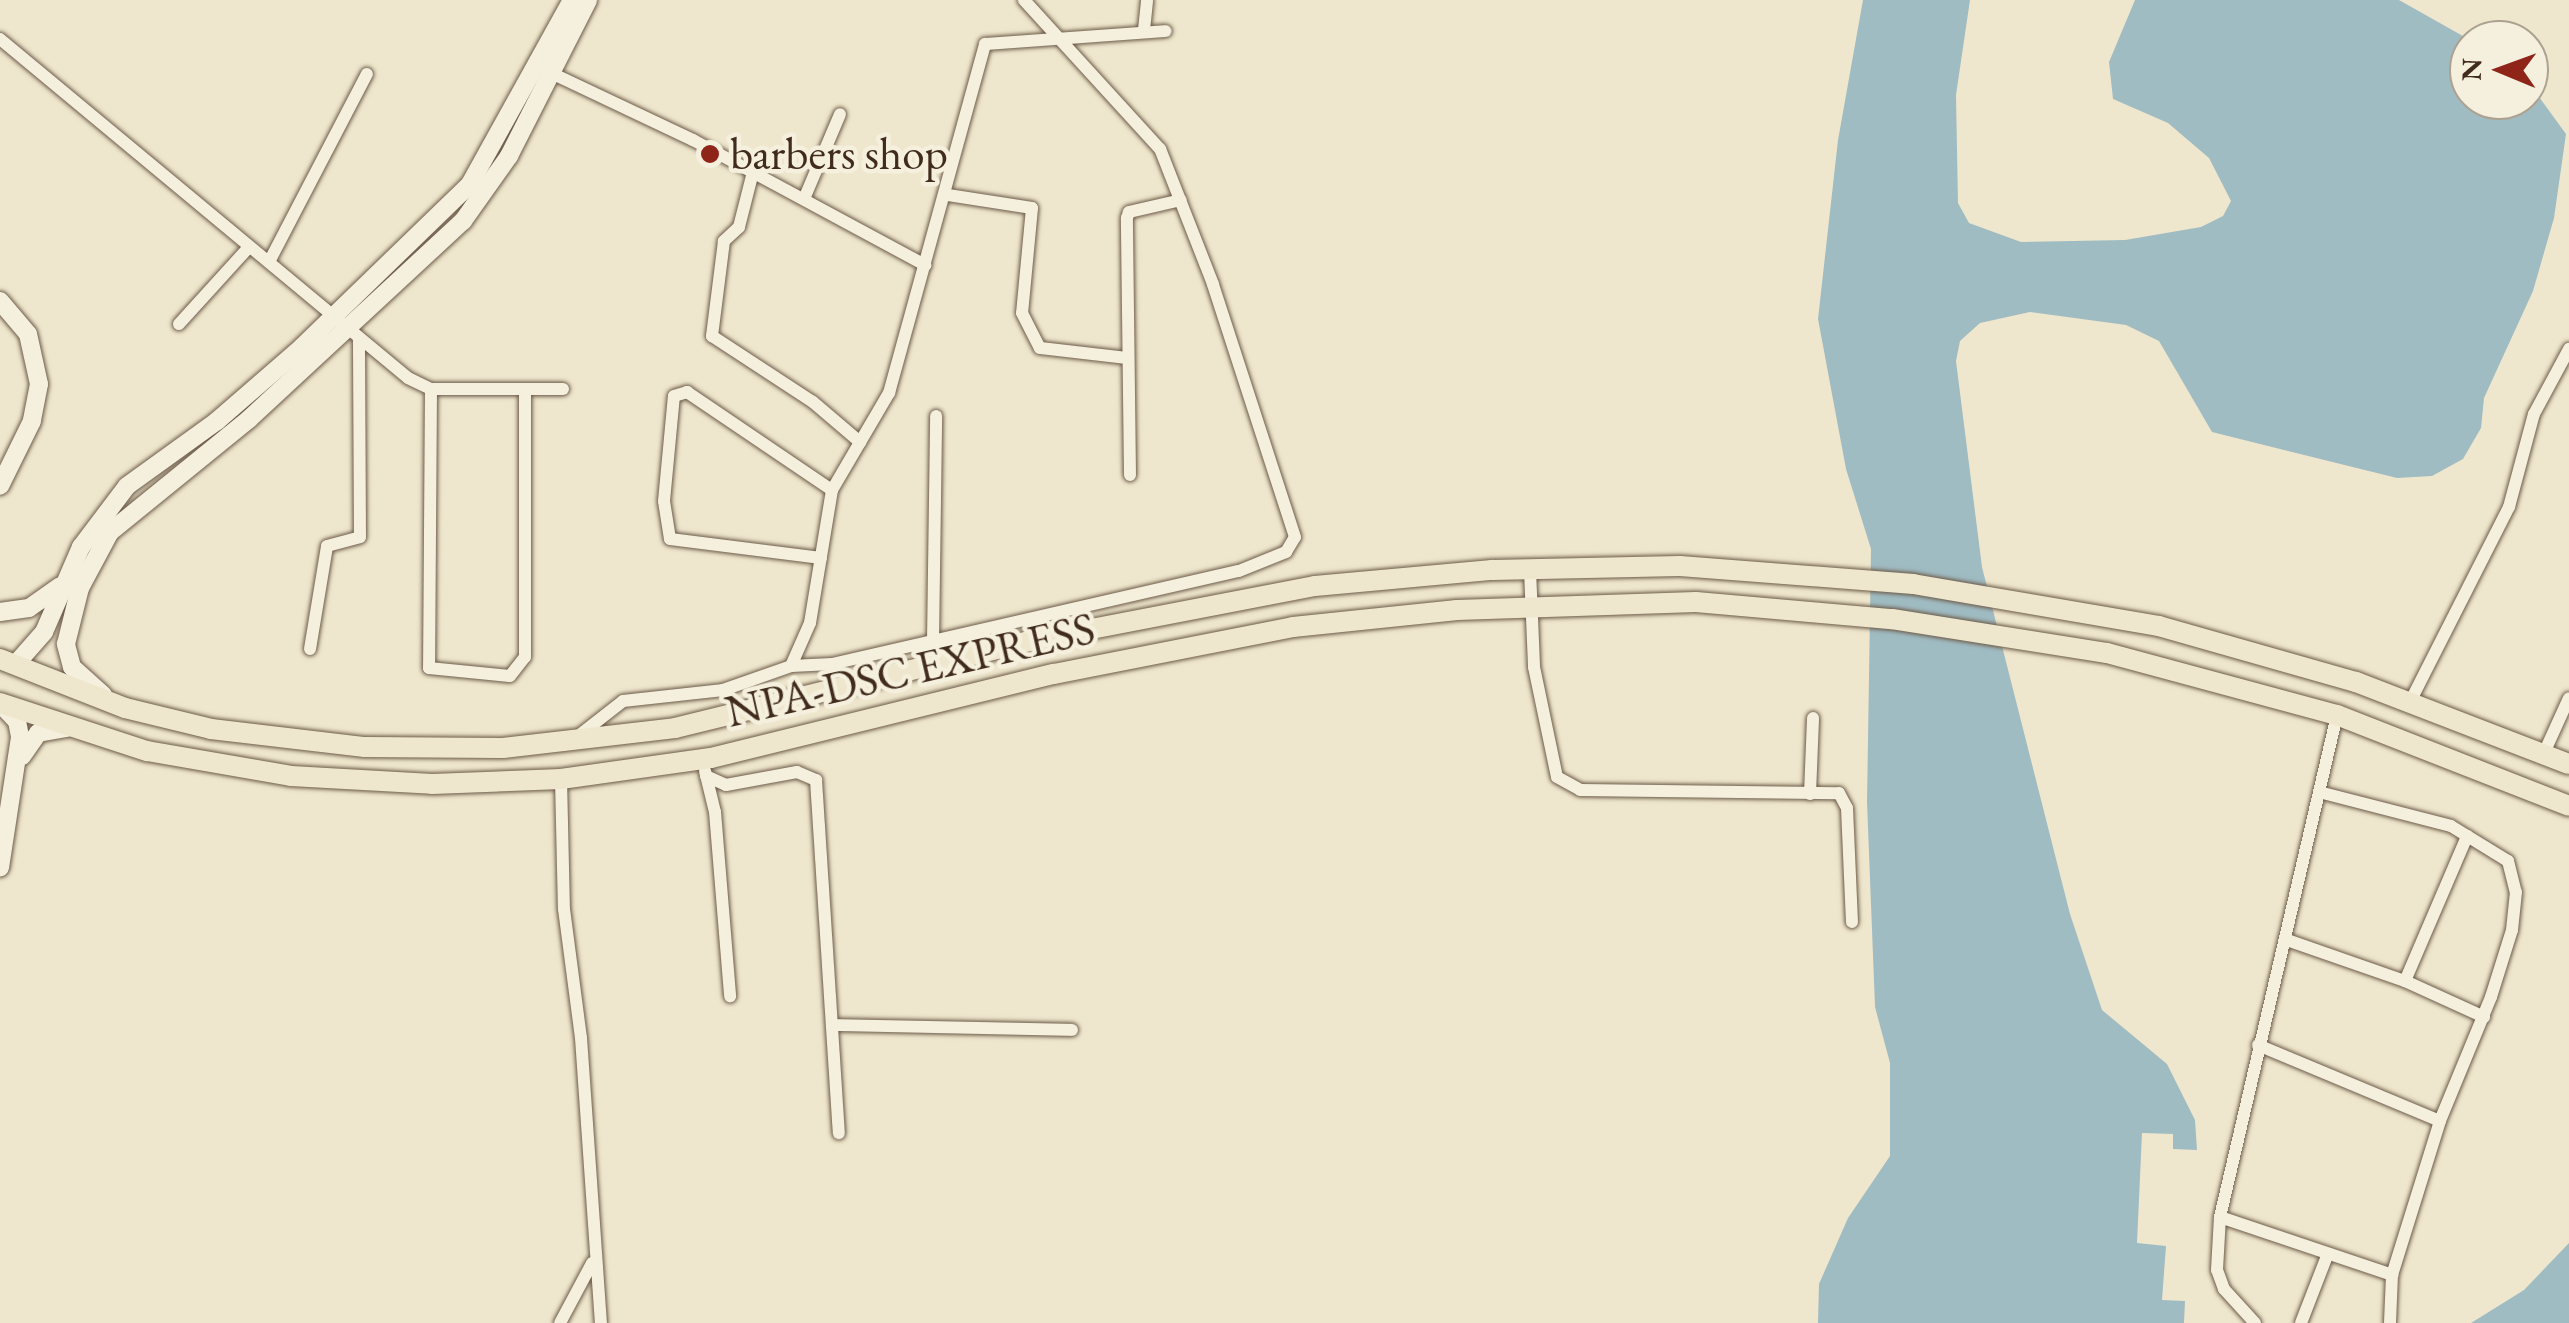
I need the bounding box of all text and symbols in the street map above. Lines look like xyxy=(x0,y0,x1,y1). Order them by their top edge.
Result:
north arrow xyxy=(2449,20,2549,120)
text: N xyxy=(2453,58,2489,81)
place label: barbers shop xyxy=(730,127,948,181)
marker: barbers shop xyxy=(699,143,721,165)
street label: NPA-DSC EXPRESS xyxy=(720,601,1100,739)

